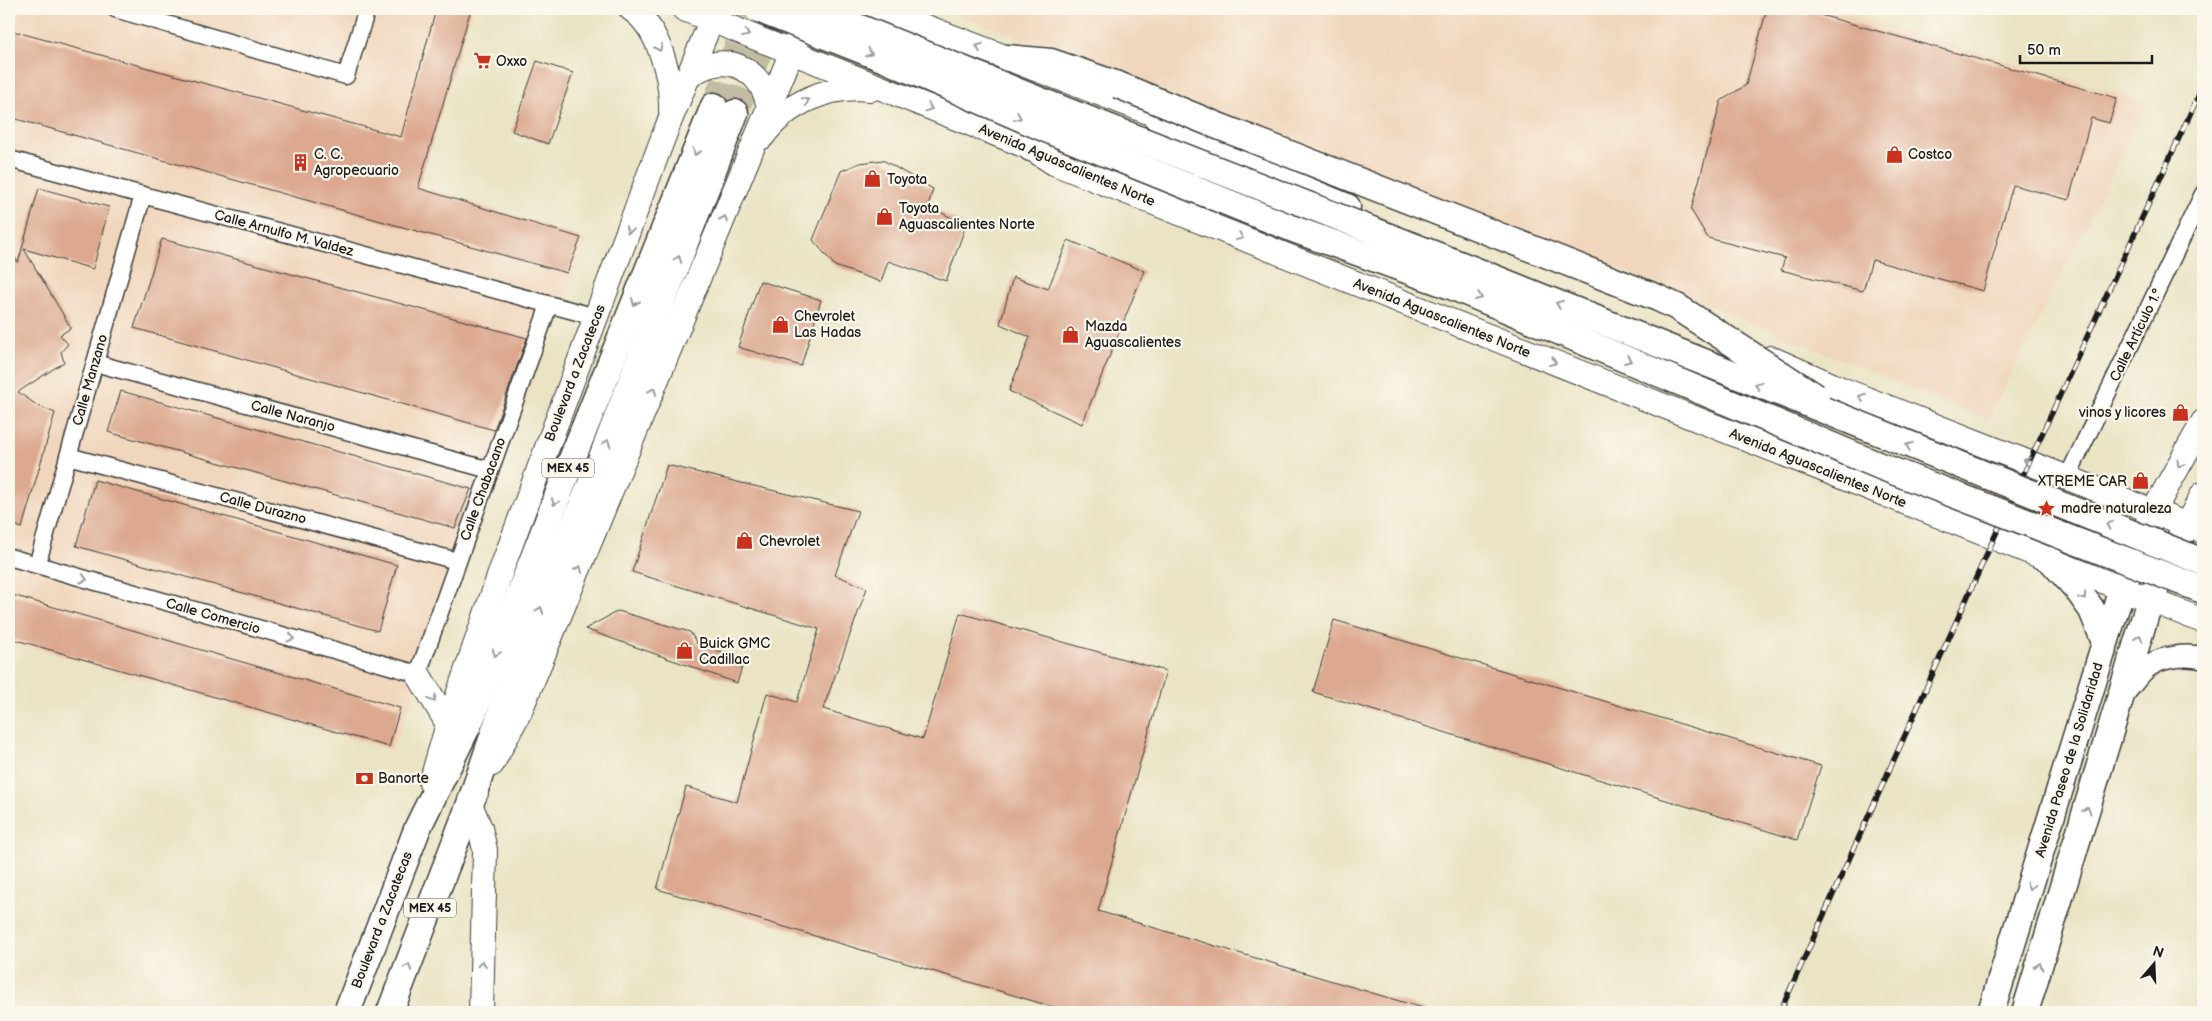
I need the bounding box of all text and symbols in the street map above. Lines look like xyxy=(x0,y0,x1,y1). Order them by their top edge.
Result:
one-way arrow xyxy=(741,27,750,38)
scale bar xyxy=(2020,32,2152,64)
text: 50 m xyxy=(2027,41,2061,60)
one-way arrow xyxy=(652,43,663,52)
one-way arrow xyxy=(975,43,984,53)
one-way arrow xyxy=(864,46,873,57)
supermarket icon: Oxxo xyxy=(472,51,492,71)
place label: Oxxo xyxy=(496,53,527,70)
one-way arrow xyxy=(801,97,810,107)
one-way arrow xyxy=(924,101,933,112)
one-way arrow xyxy=(1013,110,1022,121)
street label: Avenida Aguascalientes Norte xyxy=(976,120,1158,210)
shop icon: Costco xyxy=(1884,144,1904,164)
place label: C. C. Agropecuario xyxy=(314,146,399,179)
place label: Costco xyxy=(1908,146,1952,163)
one-way arrow xyxy=(692,147,702,156)
building icon: C. C. Agropecuario xyxy=(290,152,310,172)
shop icon: Toyota xyxy=(863,169,883,189)
place label: Toyota xyxy=(887,171,927,188)
place label: Toyota Aguascalientes Norte xyxy=(899,200,1035,233)
street label: Calle Arnulfo M. Valdez xyxy=(212,206,356,260)
shop icon: Toyota Aguascalientes Norte xyxy=(875,206,895,226)
one-way arrow xyxy=(717,215,728,224)
one-way arrow xyxy=(625,225,635,234)
one-way arrow xyxy=(1235,231,1244,241)
one-way arrow xyxy=(672,255,682,264)
street label: Avenida Aguascalientes Norte xyxy=(1351,275,1533,361)
street label: Calle Artículo 1.º xyxy=(2106,286,2166,384)
one-way arrow xyxy=(1474,291,1483,302)
one-way arrow xyxy=(631,297,641,306)
one-way arrow xyxy=(1555,300,1564,311)
street label: Boulevard a Zacatecas xyxy=(541,302,609,444)
place label: Chevrolet Las Hadas xyxy=(794,308,861,341)
shop icon: Chevrolet Las Hadas xyxy=(770,314,790,334)
place label: Mazda Aguascalientes xyxy=(1085,318,1181,351)
shop icon: Mazda Aguascalientes xyxy=(1061,324,1081,344)
street label: Calle Manzano xyxy=(69,332,111,428)
one-way arrow xyxy=(1624,355,1632,365)
one-way arrow xyxy=(1548,356,1557,367)
one-way arrow xyxy=(1755,381,1763,391)
one-way arrow xyxy=(646,387,657,396)
one-way arrow xyxy=(1858,393,1867,404)
street label: Calle Naranjo xyxy=(249,397,337,435)
shop icon: vinos y licores xyxy=(2170,402,2190,422)
place label: vinos y licores xyxy=(2078,404,2166,421)
street label: Avenida Aguascalientes Norte xyxy=(1727,425,1909,511)
street label: Calle Chabacano xyxy=(456,435,510,543)
one-way arrow xyxy=(601,439,611,448)
one-way arrow xyxy=(1905,441,1914,452)
one-way arrow xyxy=(2024,457,2032,467)
road number: MEX 45 xyxy=(542,458,594,478)
one-way arrow xyxy=(2176,459,2186,468)
shop icon: XTREME CAR xyxy=(2131,471,2151,491)
place label: XTREME CAR xyxy=(2037,473,2127,490)
street label: Calle Durazno xyxy=(218,488,308,528)
one-way arrow xyxy=(551,497,561,506)
place icon: madre naturaleza xyxy=(2037,498,2057,518)
place label: madre naturaleza xyxy=(2061,500,2172,517)
one-way arrow xyxy=(2105,521,2114,531)
shop icon: Chevrolet xyxy=(735,531,755,551)
place label: Chevrolet xyxy=(759,533,821,550)
one-way arrow xyxy=(573,565,583,574)
one-way arrow xyxy=(79,573,88,583)
one-way arrow xyxy=(2077,591,2086,601)
street label: Calle Comercio xyxy=(164,594,262,638)
one-way arrow xyxy=(534,606,544,615)
one-way arrow xyxy=(286,632,294,642)
one-way arrow xyxy=(2133,634,2143,643)
place label: Buick GMC Cadillac xyxy=(699,635,770,668)
shop icon: Buick GMC Cadillac xyxy=(675,641,695,661)
one-way arrow xyxy=(492,649,502,657)
street label: Avenida Paseo de la Solidaridad xyxy=(2031,661,2107,859)
one-way arrow xyxy=(426,694,436,703)
bank icon: Banorte xyxy=(354,768,374,788)
place label: Banorte xyxy=(378,770,429,787)
one-way arrow xyxy=(2081,807,2091,815)
street label: Boulevard a Zacatecas xyxy=(348,849,416,991)
one-way arrow xyxy=(2026,881,2036,889)
road number: MEX 45 xyxy=(404,898,456,918)
north arrow xyxy=(2130,938,2180,988)
text: N xyxy=(2150,942,2166,962)
one-way arrow xyxy=(477,959,488,967)
one-way arrow xyxy=(2034,962,2044,970)
one-way arrow xyxy=(401,963,412,972)

